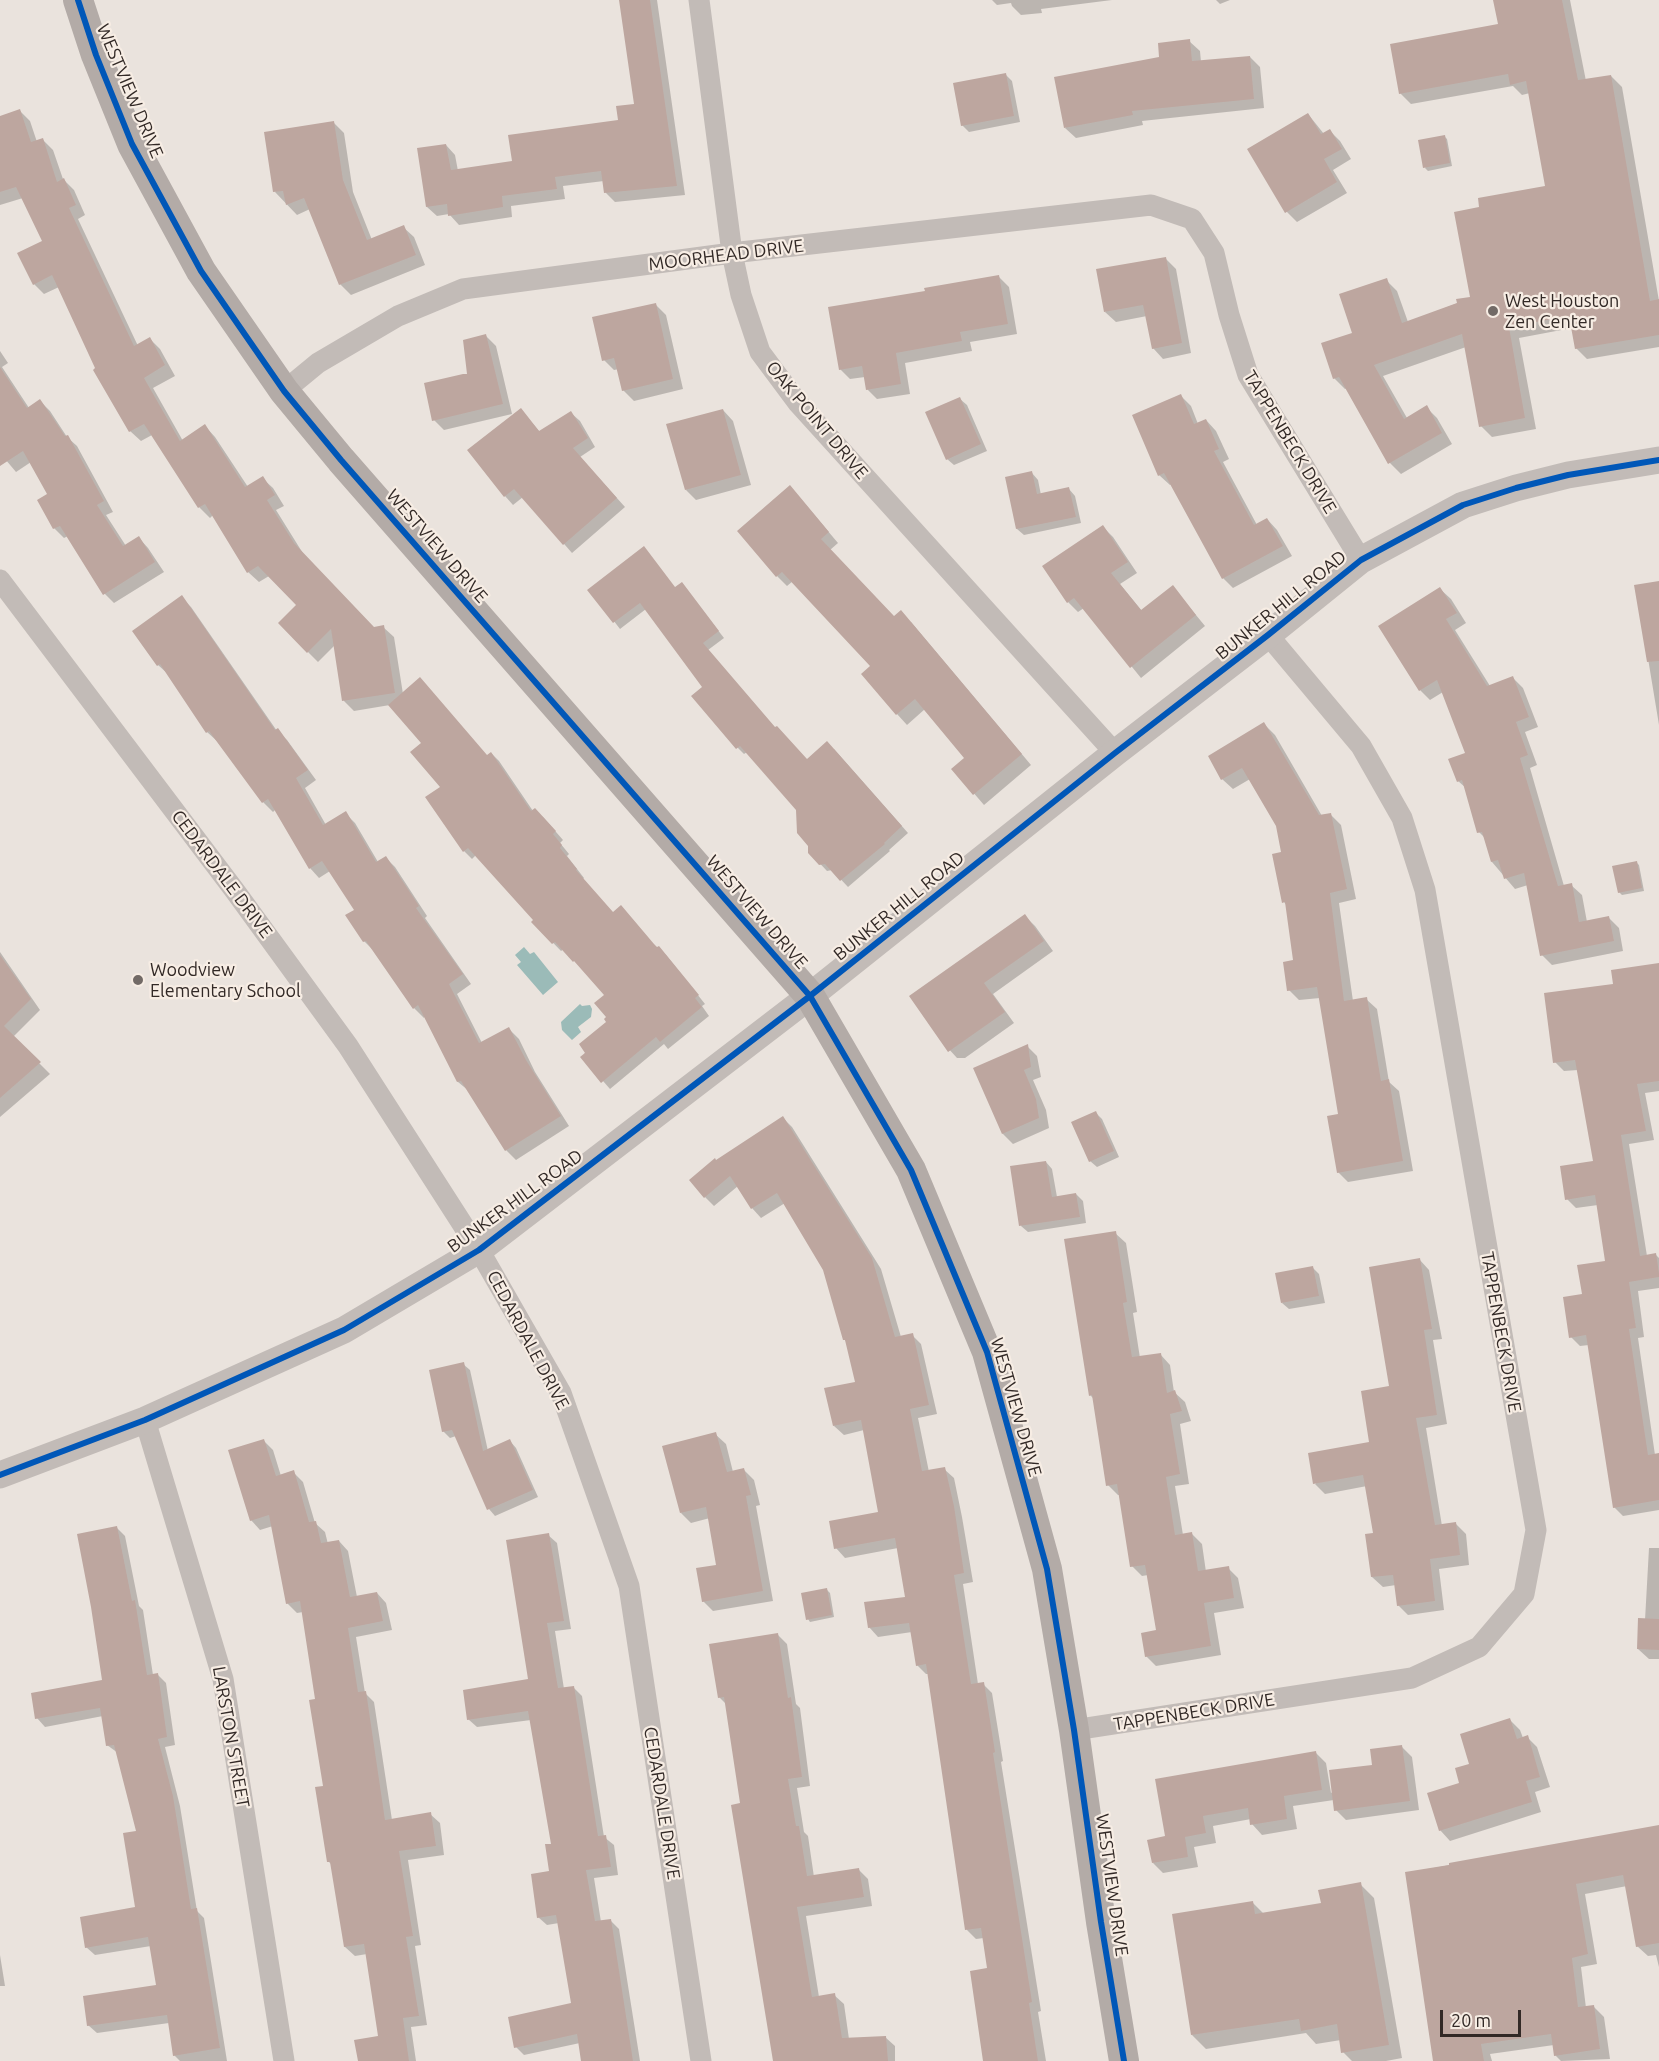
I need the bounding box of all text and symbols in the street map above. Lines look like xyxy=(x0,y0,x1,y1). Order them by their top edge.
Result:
street label: WESTVIEW DRIVE xyxy=(92,21,168,161)
street label: MOORHEAD DRIVE xyxy=(647,235,805,275)
place label: West Houston Zen Center xyxy=(1505,290,1619,332)
marker: West Houston Zen Center xyxy=(1486,304,1500,318)
street label: OAK POINT DRIVE xyxy=(761,357,873,483)
street label: TAPPENBECK DRIVE xyxy=(1239,367,1341,517)
street label: WESTVIEW DRIVE xyxy=(382,485,492,607)
street label: BUNKER HILL ROAD xyxy=(1211,546,1351,664)
street label: CEDARDALE DRIVE xyxy=(167,806,277,942)
street label: BUNKER HILL ROAD xyxy=(829,847,969,965)
street label: WESTVIEW DRIVE xyxy=(702,851,812,973)
place label: Woodview Elementary School xyxy=(150,959,301,1002)
marker: Woodview Elementary School xyxy=(131,973,145,987)
street label: BUNKER HILL ROAD xyxy=(443,1145,587,1257)
street label: TAPPENBECK DRIVE xyxy=(1476,1250,1526,1414)
street label: CEDARDALE DRIVE xyxy=(482,1267,574,1413)
street label: WESTVIEW DRIVE xyxy=(986,1335,1046,1479)
street label: LARSTON STREET xyxy=(208,1664,254,1810)
street label: TAPPENBECK DRIVE xyxy=(1112,1689,1276,1735)
street label: CEDARDALE DRIVE xyxy=(639,1725,685,1881)
street label: WESTVIEW DRIVE xyxy=(1091,1812,1133,1958)
scale bar xyxy=(1443,1998,1524,2036)
text: 20 m xyxy=(1451,2010,1491,2030)

